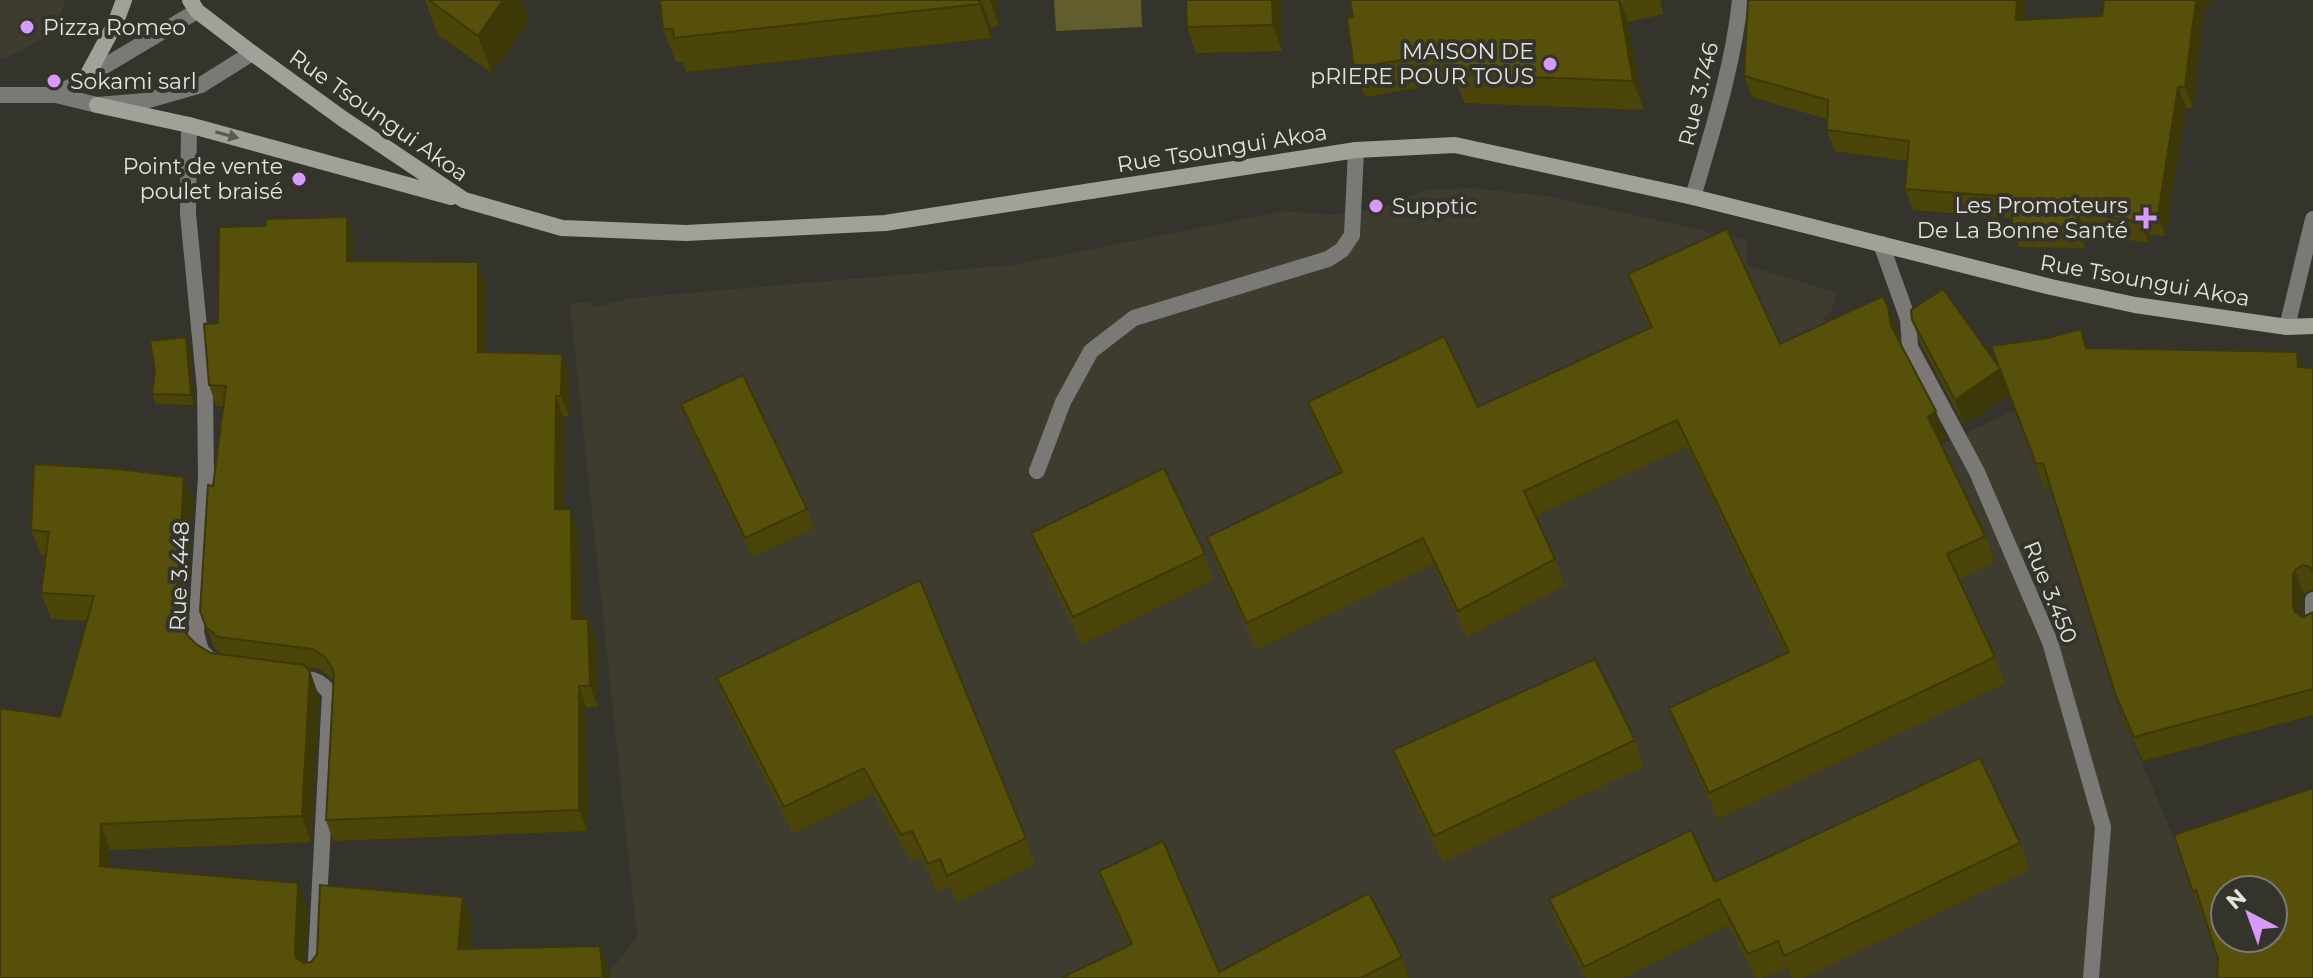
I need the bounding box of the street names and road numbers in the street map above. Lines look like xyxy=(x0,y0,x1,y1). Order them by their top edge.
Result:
street label: Rue 3.746 xyxy=(1673,39,1724,149)
street label: Rue Tsoungui Akoa xyxy=(284,43,473,187)
street label: Rue Tsoungui Akoa xyxy=(1115,119,1329,178)
street label: Rue Tsoungui Akoa xyxy=(2038,249,2252,312)
street label: Rue 3.448 xyxy=(164,521,195,631)
street label: Rue 3.450 xyxy=(2018,537,2083,647)

